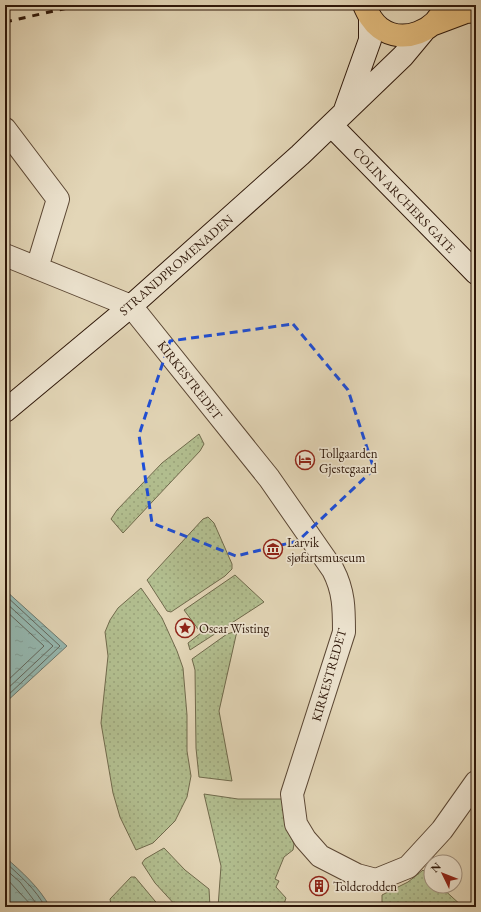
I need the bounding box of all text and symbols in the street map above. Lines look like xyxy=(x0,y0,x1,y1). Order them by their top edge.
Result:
street label: COLIN ARCHERS GATE xyxy=(349,144,459,256)
street label: STRANDPROMENADEN xyxy=(115,210,237,319)
street label: KIRKESTREDET xyxy=(154,337,226,423)
place label: Tollgaarden Gjestegaard xyxy=(319,445,378,477)
hotel icon: Tollgaarden Gjestegaard xyxy=(294,449,316,471)
place label: Larvik sjøfartsmuseum xyxy=(287,534,365,566)
museum icon: Larvik sjøfartsmuseum xyxy=(262,538,284,560)
place icon: Oscar Wisting xyxy=(174,617,196,639)
place label: Oscar Wisting xyxy=(199,620,270,637)
street label: KIRKESTREDET xyxy=(308,626,350,723)
north arrow xyxy=(423,854,463,894)
text: N xyxy=(428,859,444,875)
building icon: Tolderodden xyxy=(308,875,330,897)
place label: Tolderodden xyxy=(333,878,397,895)

